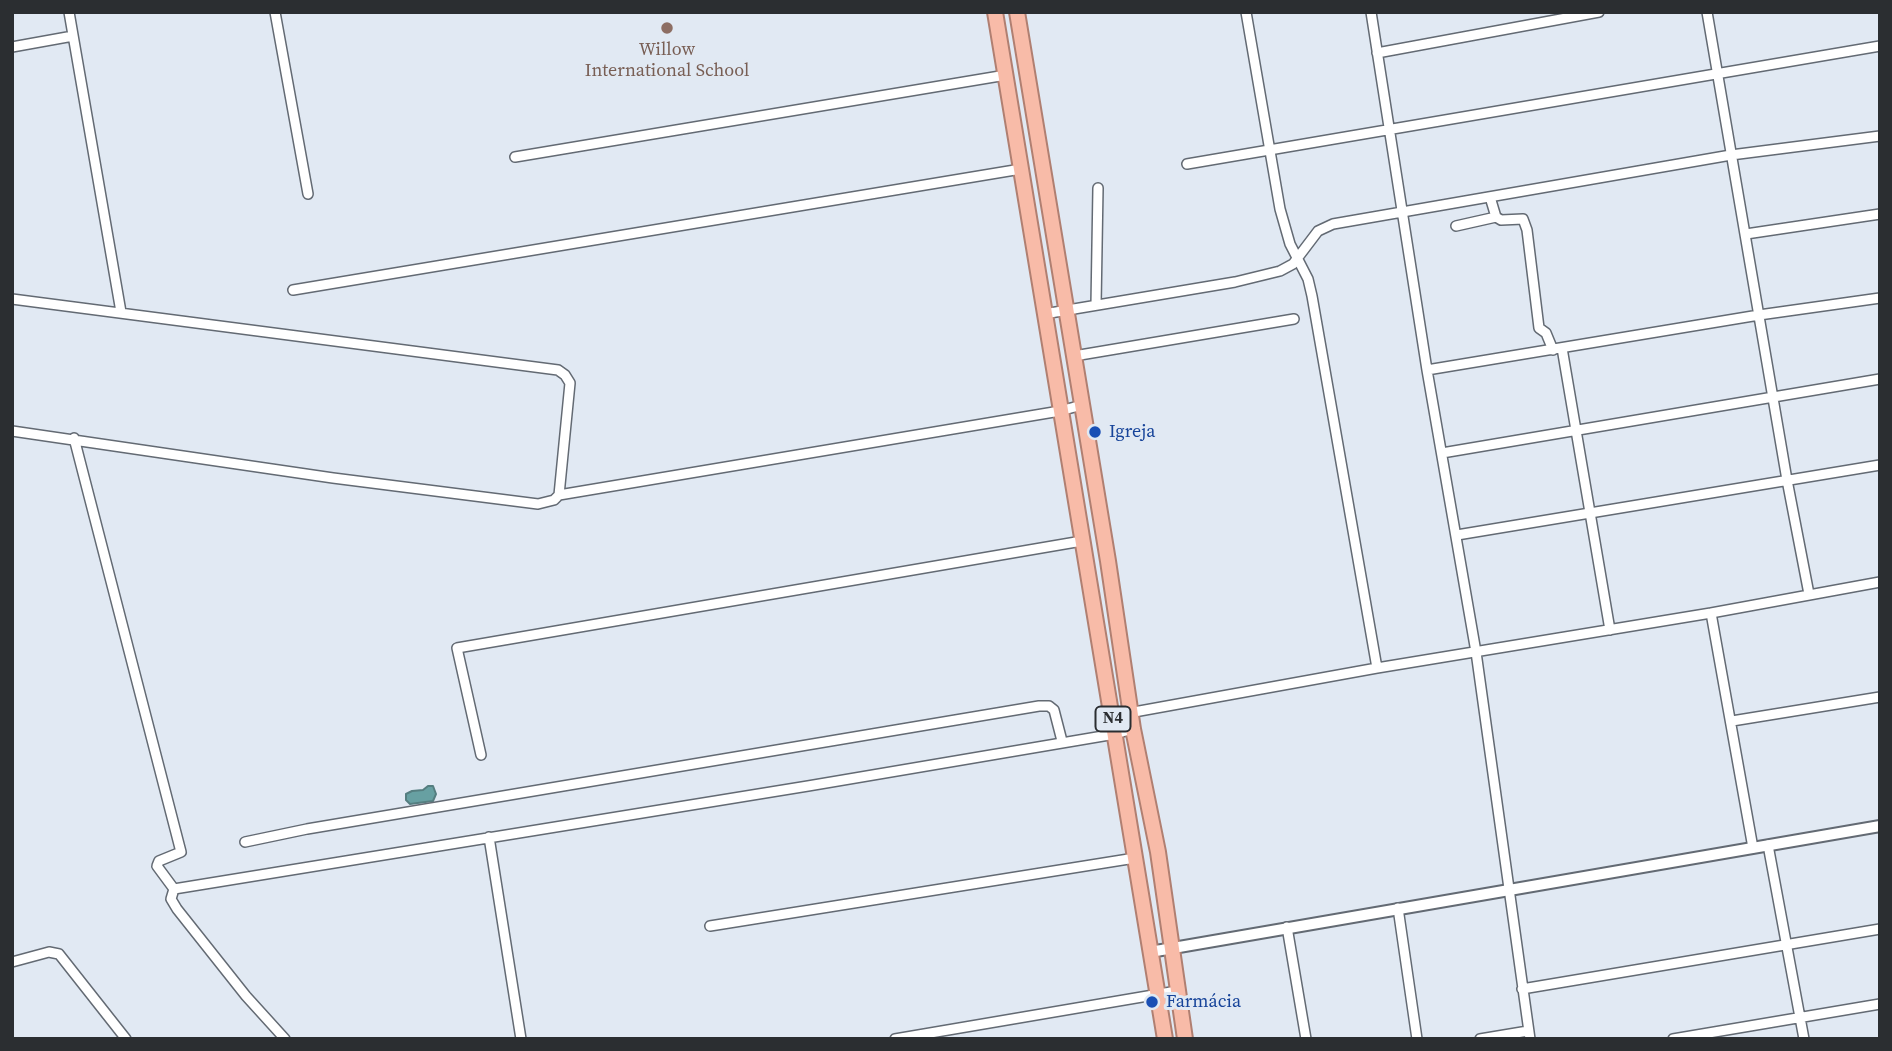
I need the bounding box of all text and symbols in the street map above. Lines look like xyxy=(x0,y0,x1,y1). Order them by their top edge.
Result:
marker: Willow International School xyxy=(659,20,675,36)
place label: Willow International School xyxy=(585,39,749,82)
place label: Igreja xyxy=(1109,421,1155,443)
marker: Igreja xyxy=(1087,424,1103,440)
road number: N4 xyxy=(1096,706,1130,732)
place label: Farmácia xyxy=(1166,991,1241,1013)
marker: Farmácia xyxy=(1144,994,1160,1010)

